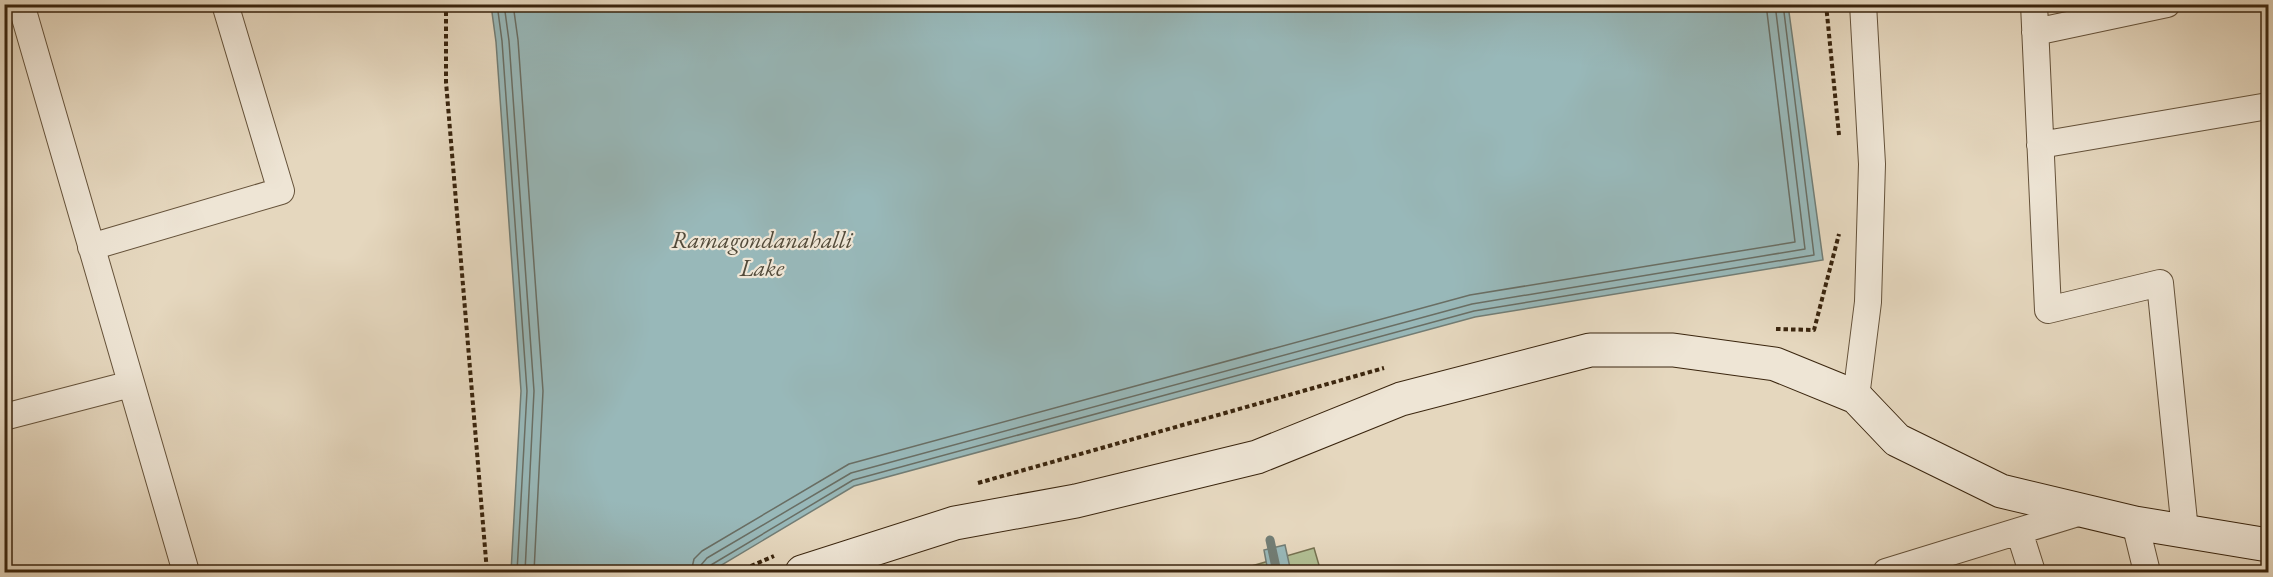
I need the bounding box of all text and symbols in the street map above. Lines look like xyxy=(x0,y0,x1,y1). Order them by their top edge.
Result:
water label: Ramagondanahalli Lake xyxy=(671,224,854,283)

